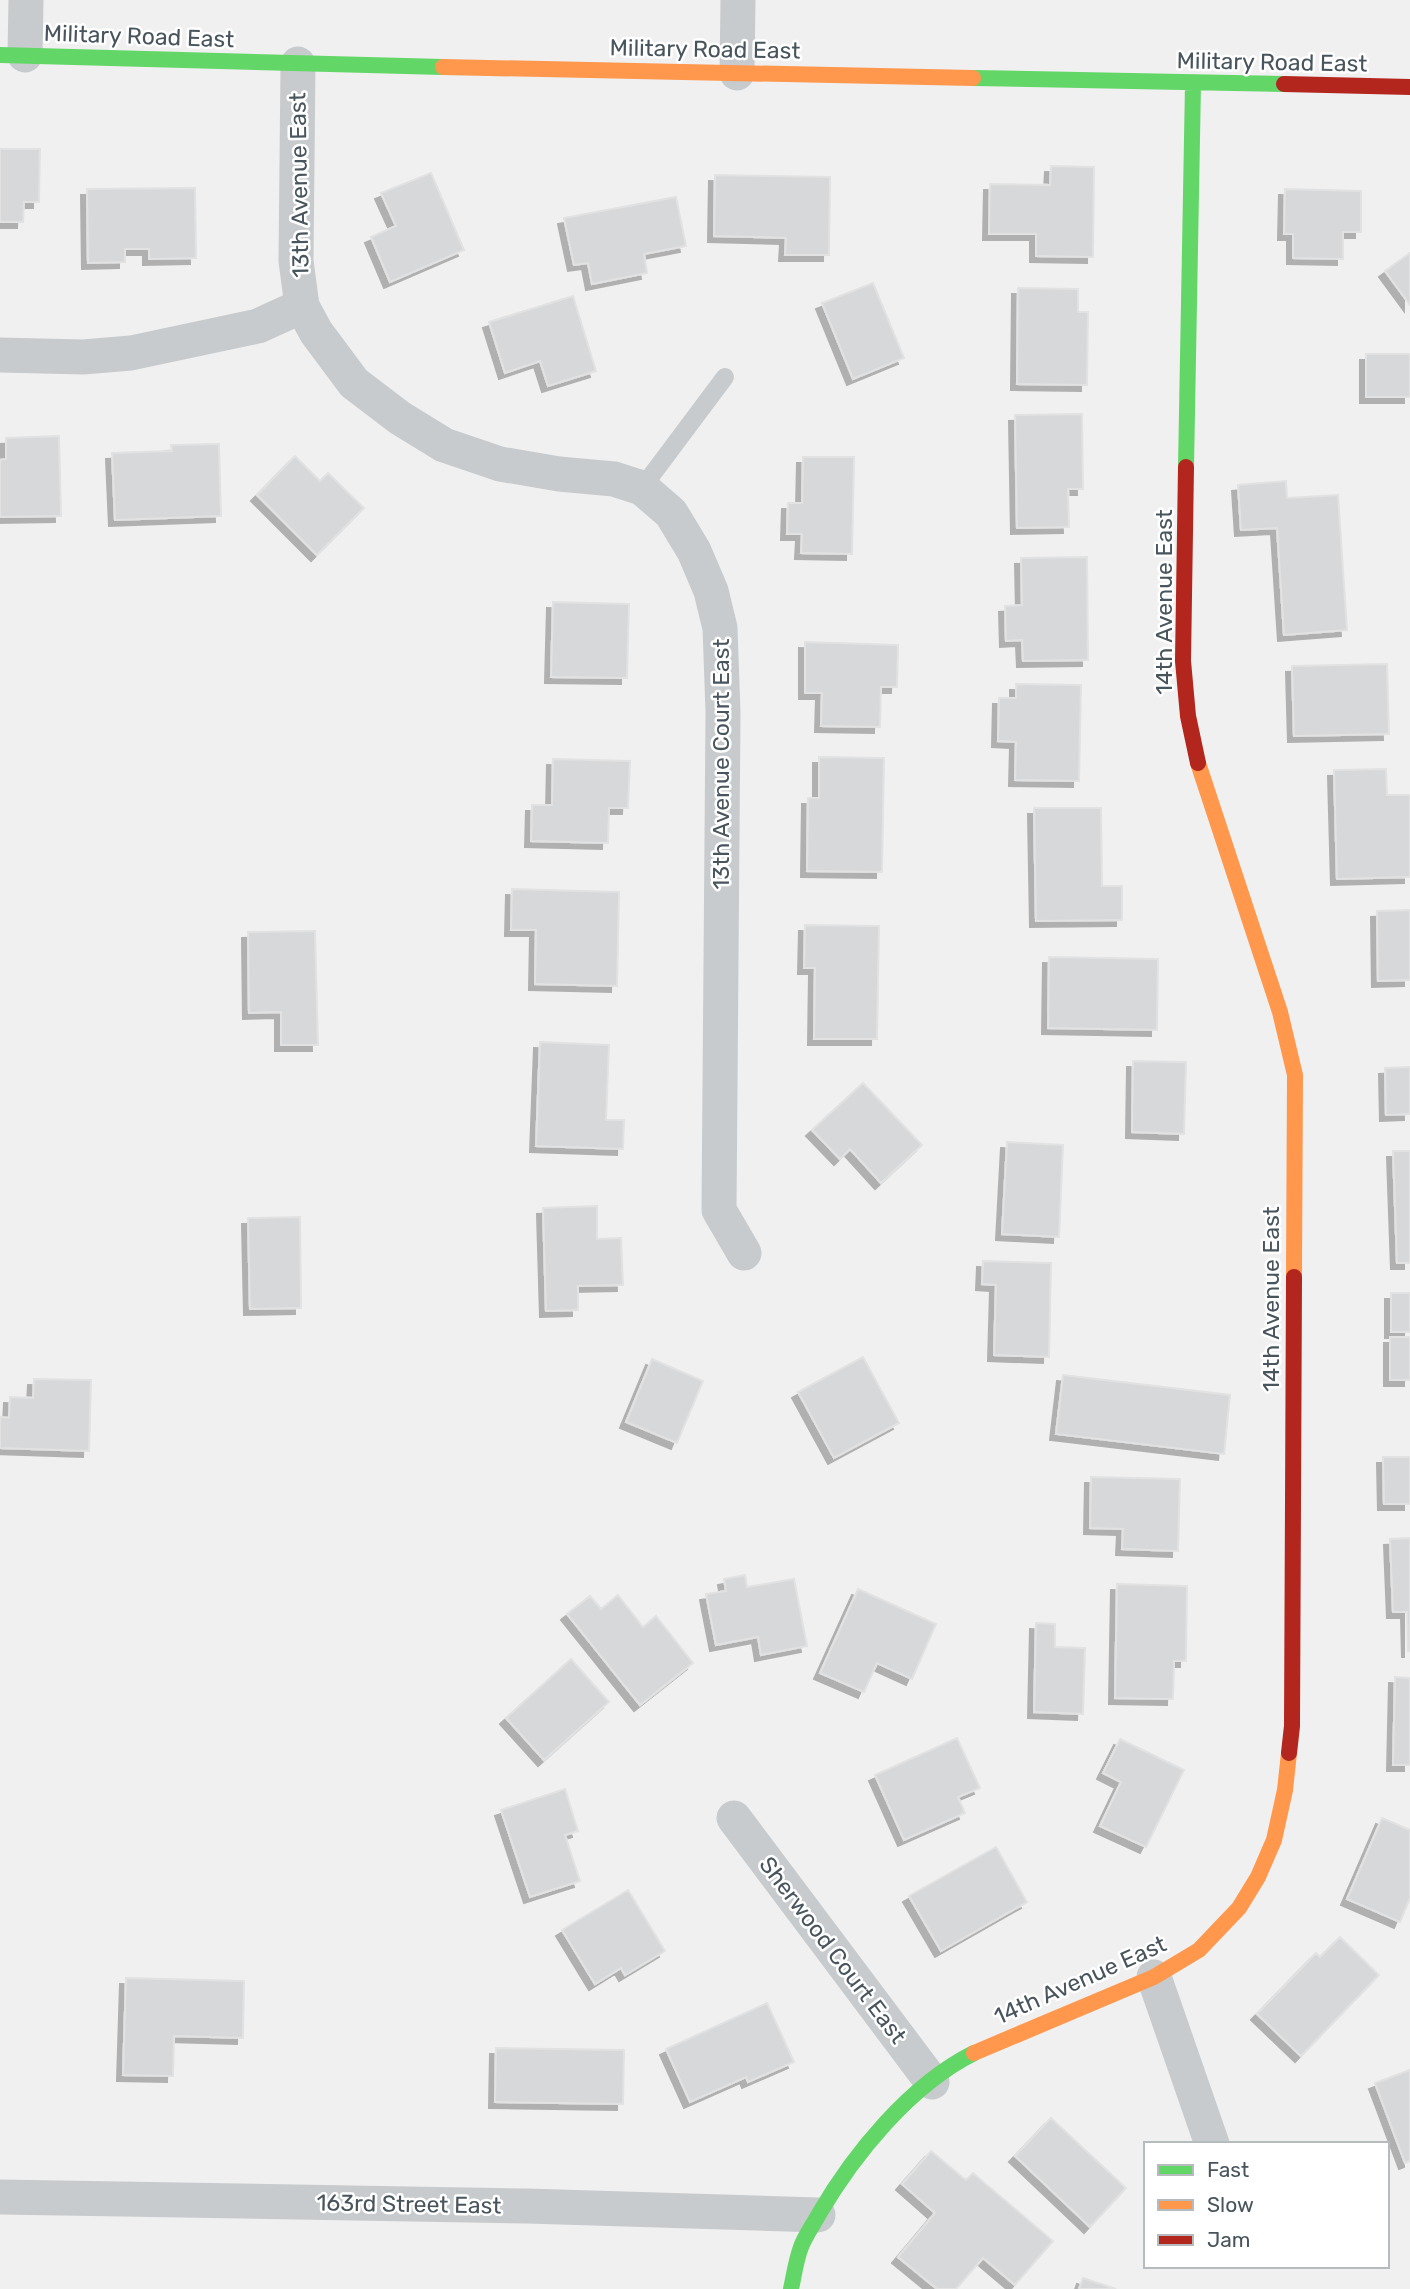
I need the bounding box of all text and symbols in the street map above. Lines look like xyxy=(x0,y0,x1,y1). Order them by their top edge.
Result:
street label: Military Road East xyxy=(43,19,235,53)
street label: Military Road East xyxy=(609,33,801,65)
street label: Military Road East xyxy=(1176,46,1368,78)
street label: 13th Avenue East xyxy=(283,92,315,278)
street label: 14th Avenue East xyxy=(1150,509,1178,695)
street label: 13th Avenue Court East xyxy=(707,639,735,889)
street label: 14th Avenue East xyxy=(1257,1206,1285,1392)
street label: Sherwood Court East xyxy=(754,1851,912,2049)
street label: 14th Avenue East xyxy=(989,1929,1171,2031)
legend xyxy=(1144,2142,1389,2268)
text: Fast xyxy=(1207,2157,1249,2182)
street label: 163rd Street East xyxy=(316,2188,502,2220)
text: Slow xyxy=(1207,2192,1254,2217)
text: Jam xyxy=(1207,2227,1251,2252)

